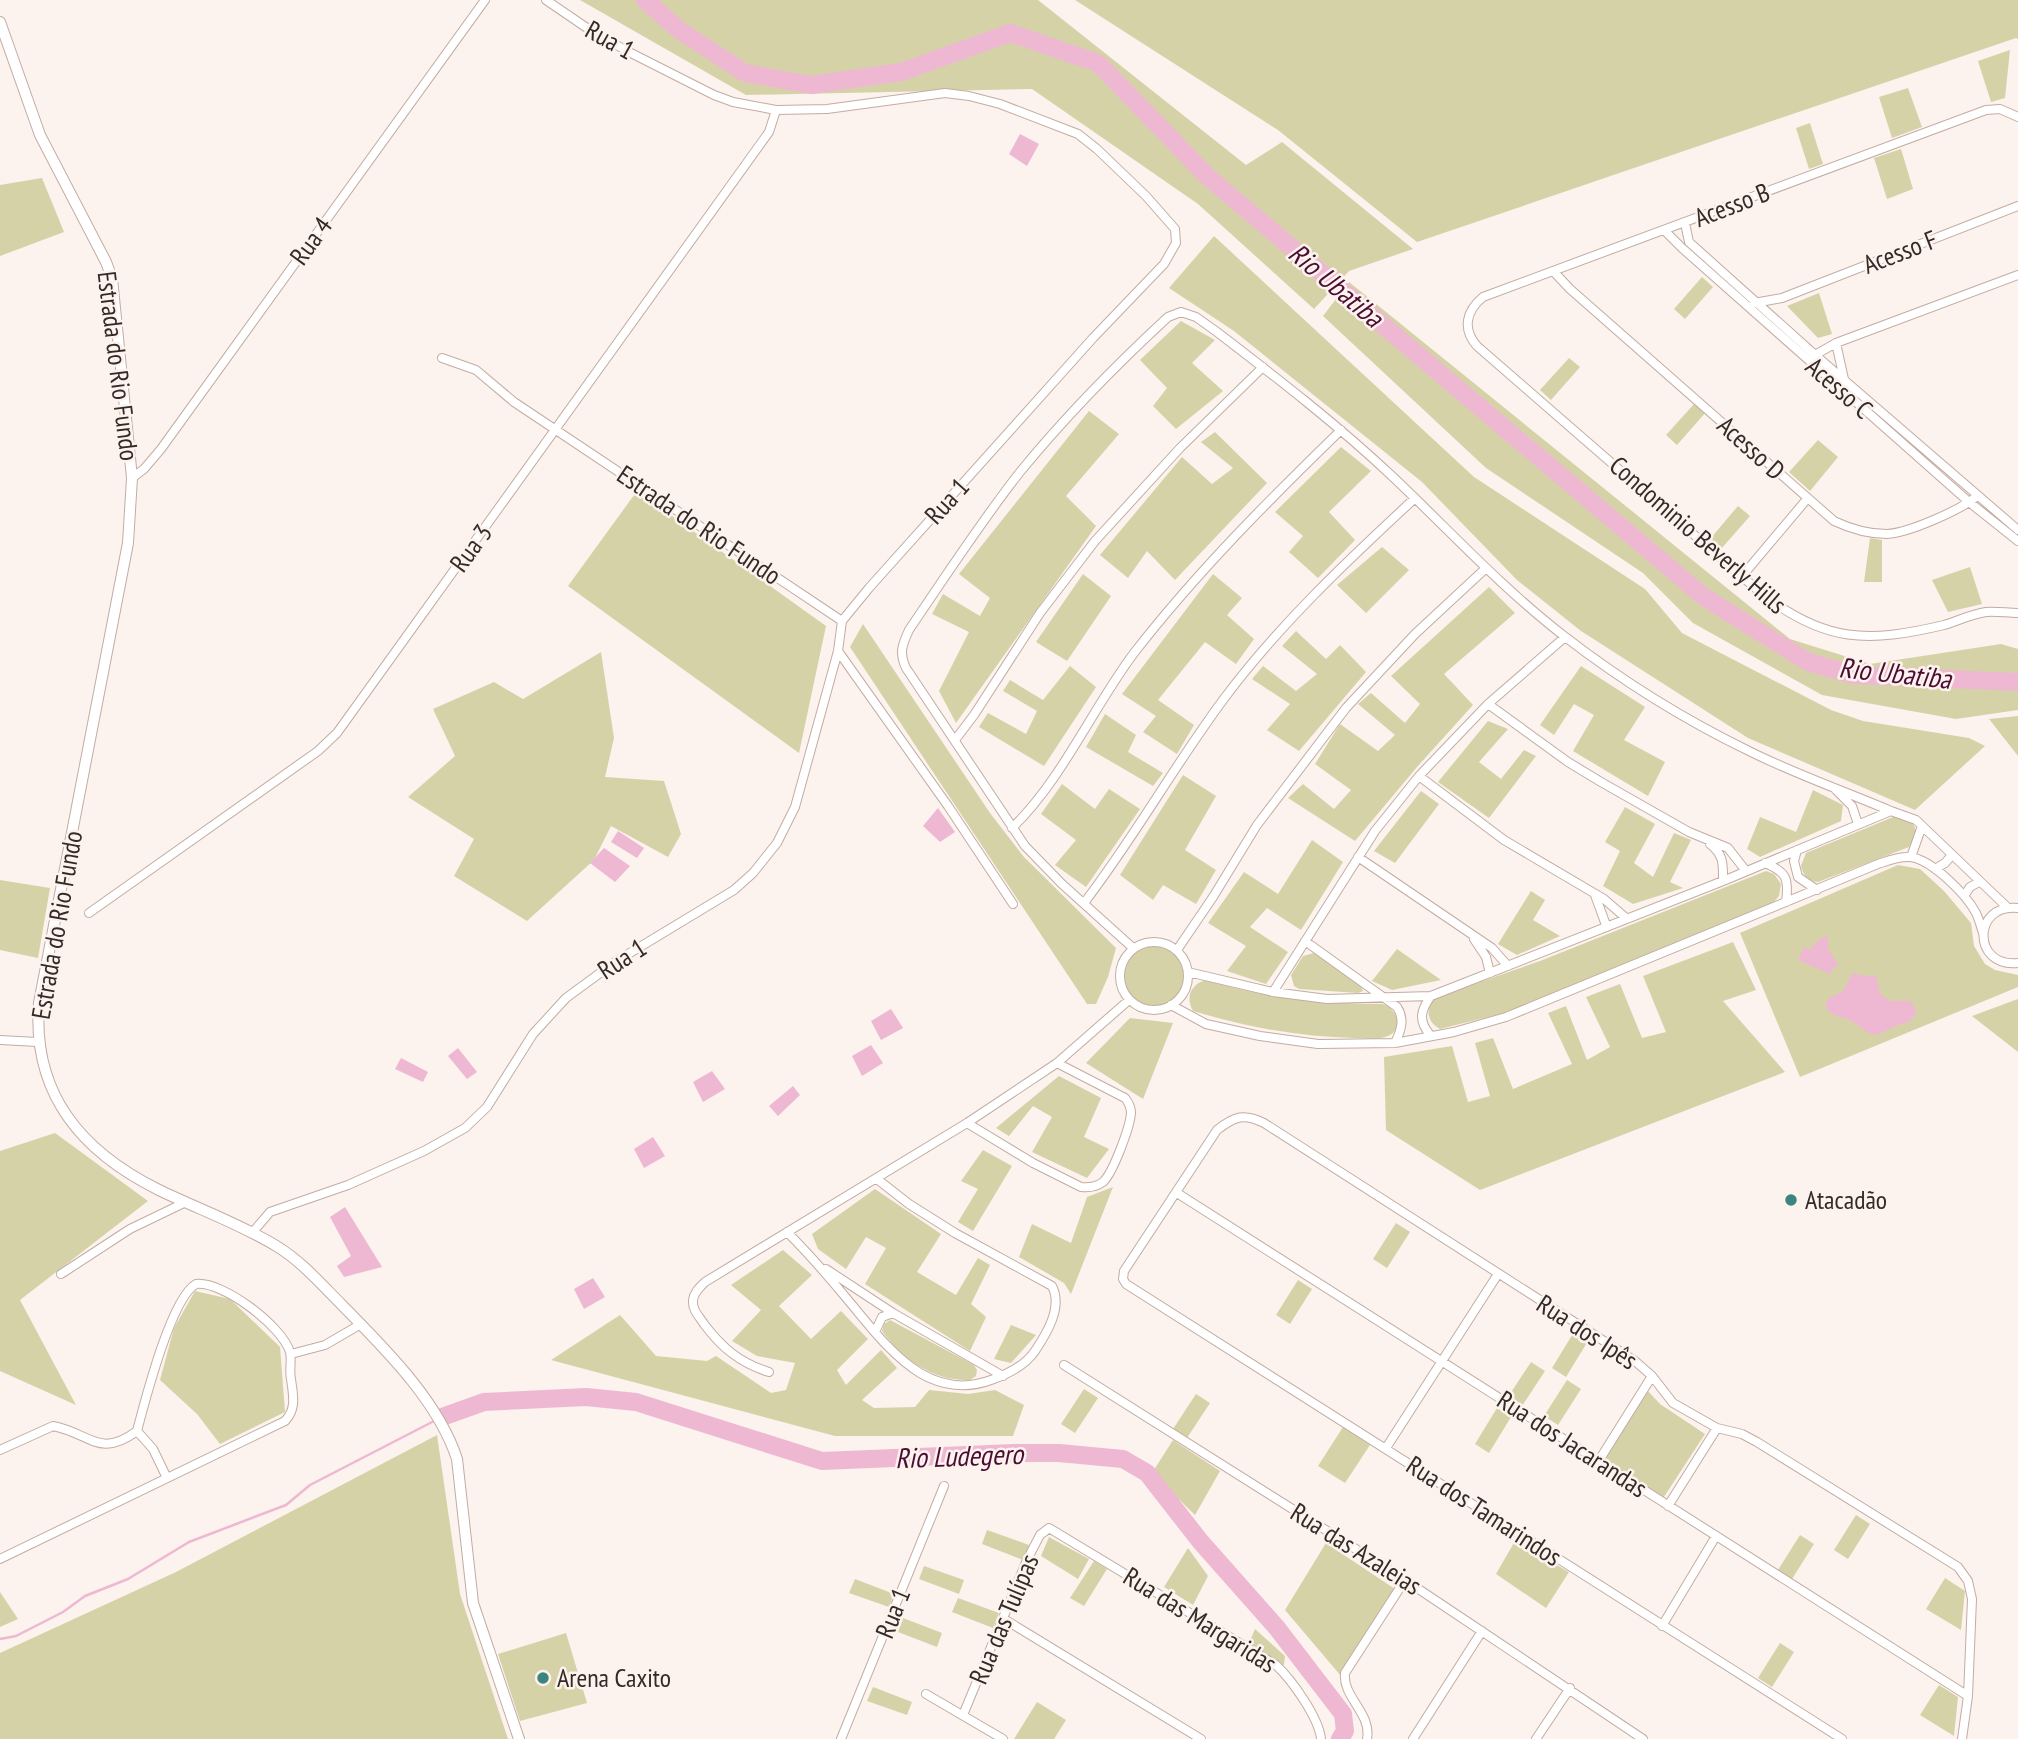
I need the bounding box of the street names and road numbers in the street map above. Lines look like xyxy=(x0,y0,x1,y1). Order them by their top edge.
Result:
street label: Rua 1 xyxy=(580,13,641,66)
street label: Acesso B xyxy=(1689,175,1774,234)
street label: Rua 4 xyxy=(282,210,339,271)
street label: Acesso F xyxy=(1858,222,1942,281)
street label: Estrada do Rio Fundo xyxy=(91,269,146,463)
street label: Acesso C xyxy=(1799,350,1880,426)
street label: Acesso D xyxy=(1711,409,1792,487)
street label: Condominio Beverly Hills xyxy=(1603,449,1794,621)
street label: Estrada do Rio Fundo xyxy=(611,458,788,592)
street label: Rua 1 xyxy=(917,471,976,531)
street label: Rua 3 xyxy=(442,517,499,578)
street label: Estrada do Rio Fundo xyxy=(24,828,89,1022)
street label: Rua 1 xyxy=(591,931,652,986)
street label: Rua dos Ipês xyxy=(1531,1287,1644,1376)
street label: Rua dos Jacarandas xyxy=(1491,1383,1653,1504)
street label: Rua dos Tamarindos xyxy=(1400,1448,1568,1573)
street label: Rua das Azaleias xyxy=(1285,1495,1428,1602)
street label: Rua das Tulípas xyxy=(961,1549,1046,1689)
street label: Rua das Margaridas xyxy=(1117,1559,1283,1680)
street label: Rua 1 xyxy=(868,1583,917,1643)

